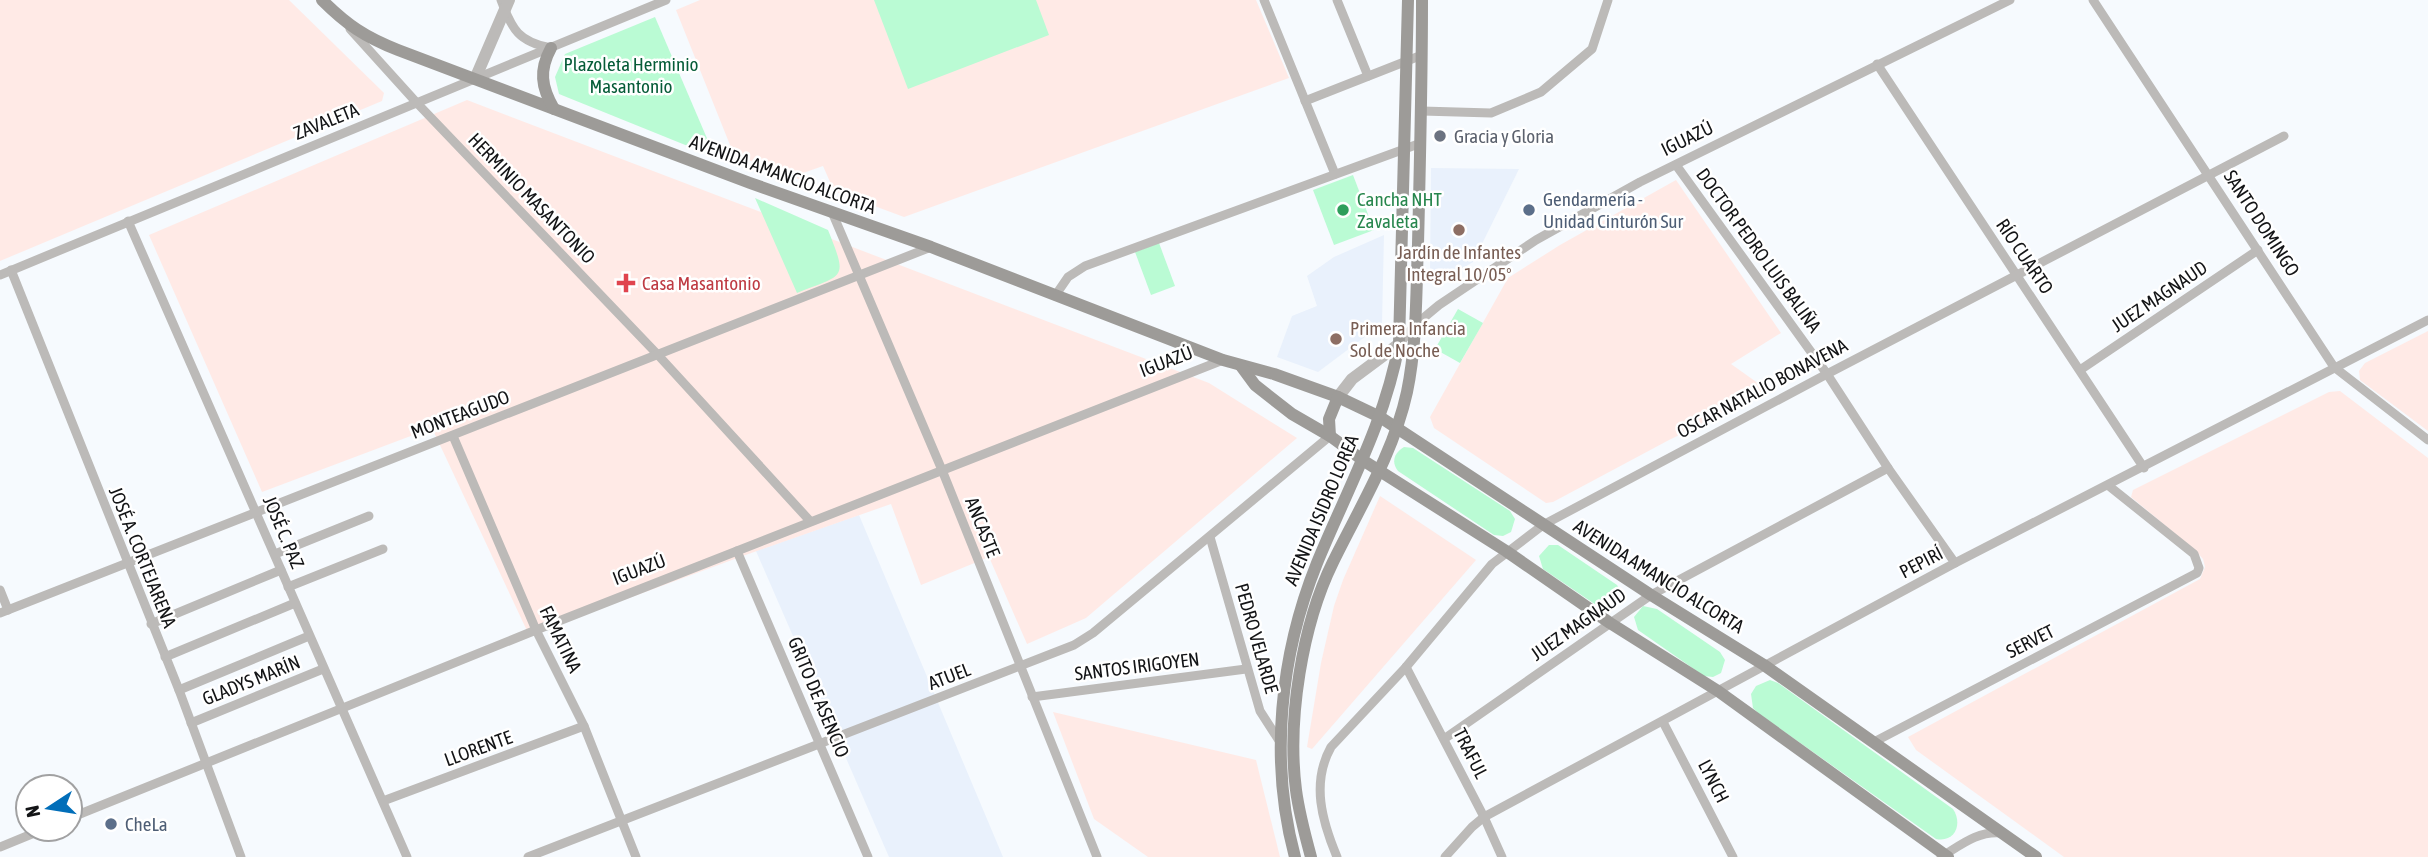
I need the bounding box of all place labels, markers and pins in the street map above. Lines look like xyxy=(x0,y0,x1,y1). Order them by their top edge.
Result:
place label: Gracia y Gloria xyxy=(1454,125,1554,147)
marker: Gracia y Gloria xyxy=(1432,128,1448,144)
place label: Cancha NHT Zavaleta xyxy=(1357,188,1443,232)
place label: Gendarmería - Unidad Cinturón Sur xyxy=(1543,188,1684,232)
marker: Cancha NHT Zavaleta xyxy=(1335,202,1351,218)
marker: Gendarmería - Unidad Cinturón Sur xyxy=(1521,202,1537,218)
marker: Jardín de Infantes Integral 10/05° xyxy=(1451,222,1467,238)
place label: Jardín de Infantes Integral 10/05° xyxy=(1397,241,1521,285)
place label: Casa Masantonio xyxy=(642,272,761,294)
marker: Casa Masantonio xyxy=(616,273,636,293)
place label: Primera Infancia Sol de Noche xyxy=(1350,317,1466,361)
marker: Primera Infancia Sol de Noche xyxy=(1328,331,1344,347)
place label: CheLa xyxy=(125,813,168,835)
marker: CheLa xyxy=(103,816,119,832)

